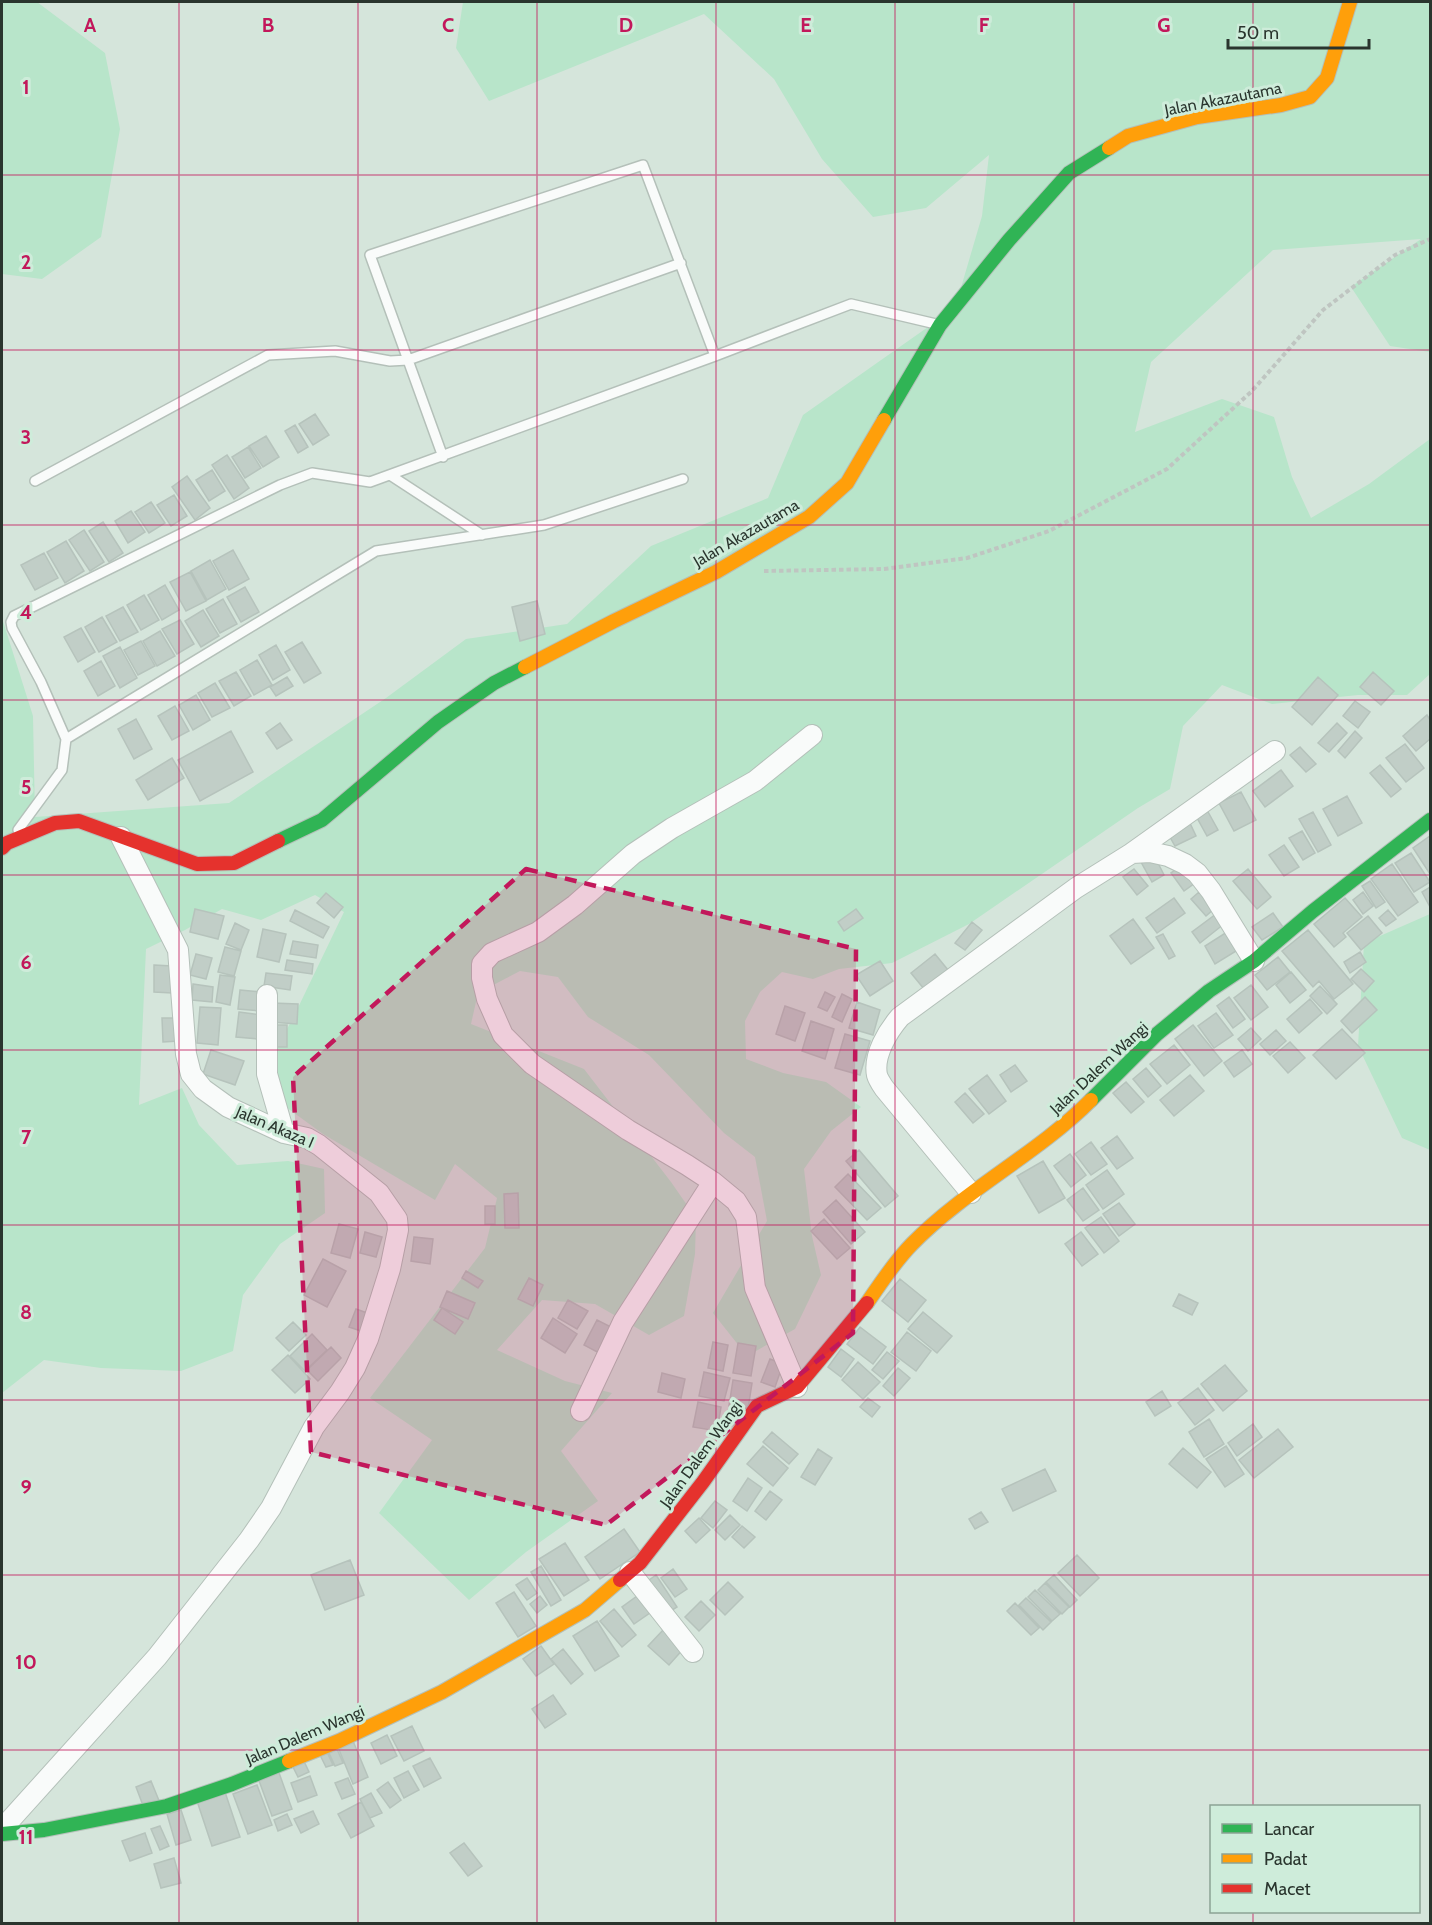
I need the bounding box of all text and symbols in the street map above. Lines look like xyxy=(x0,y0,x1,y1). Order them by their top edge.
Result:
scale bar xyxy=(1228,12,1369,50)
text: A xyxy=(84,13,97,37)
text: B xyxy=(262,13,274,37)
text: C xyxy=(442,13,454,37)
text: D xyxy=(619,13,633,37)
text: E xyxy=(800,13,812,37)
text: F xyxy=(979,13,990,37)
text: G xyxy=(1157,13,1171,37)
text: 50 m xyxy=(1237,22,1279,44)
text: 1 xyxy=(22,75,30,99)
street label: Jalan Akazautama xyxy=(1162,78,1283,120)
text: 2 xyxy=(21,250,31,274)
text: 3 xyxy=(21,425,31,449)
street label: Jalan Akazautama xyxy=(689,495,802,571)
text: 4 xyxy=(20,600,32,624)
text: 5 xyxy=(21,775,31,799)
text: 6 xyxy=(20,950,32,974)
street label: Jalan Dalem Wangi xyxy=(1045,1018,1152,1119)
street label: Jalan Akaza I xyxy=(232,1102,317,1152)
text: 7 xyxy=(21,1125,32,1149)
text: 8 xyxy=(20,1300,32,1324)
street label: Jalan Dalem Wangi xyxy=(655,1397,746,1512)
text: 9 xyxy=(20,1475,32,1499)
text: 10 xyxy=(15,1650,37,1674)
street label: Jalan Dalem Wangi xyxy=(242,1701,367,1769)
legend xyxy=(1210,1805,1420,1913)
text: Lancar xyxy=(1264,1818,1315,1840)
text: 11 xyxy=(19,1825,33,1849)
text: Padat xyxy=(1264,1848,1307,1870)
text: Macet xyxy=(1264,1878,1310,1900)

